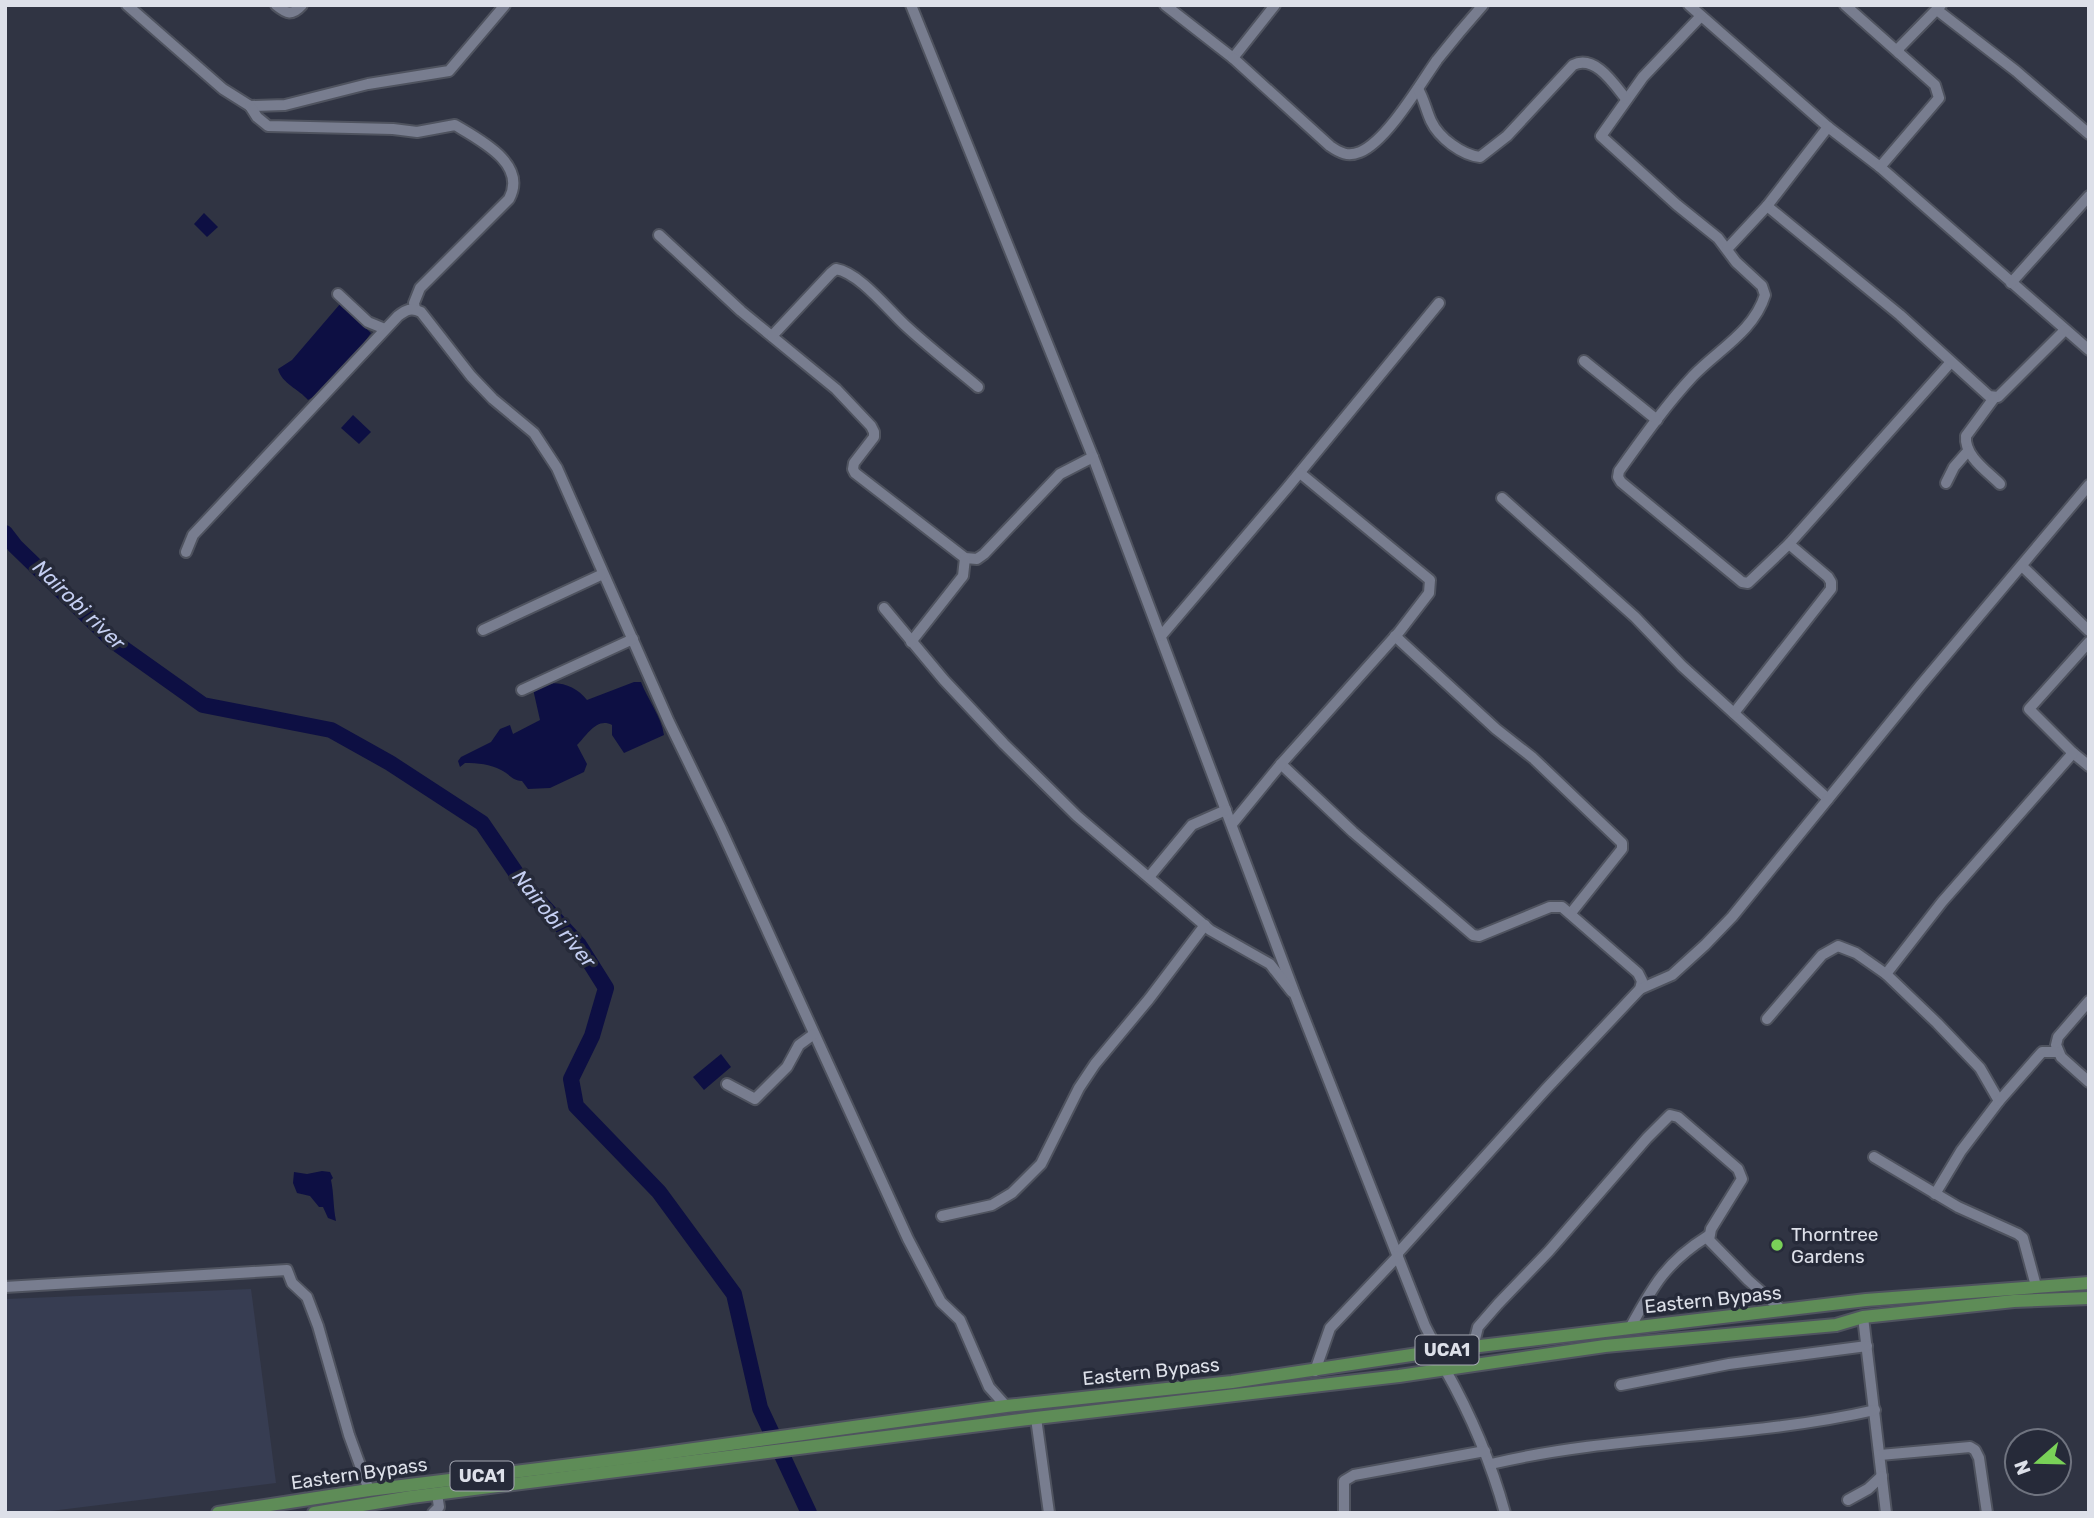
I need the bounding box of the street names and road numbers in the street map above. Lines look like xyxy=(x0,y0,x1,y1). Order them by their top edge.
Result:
street label: Eastern Bypass xyxy=(1643,1281,1783,1318)
road number: UCA1 xyxy=(1416,1336,1478,1364)
street label: Eastern Bypass xyxy=(1081,1353,1221,1390)
street label: Eastern Bypass xyxy=(289,1453,429,1494)
road number: UCA1 xyxy=(450,1462,514,1490)

